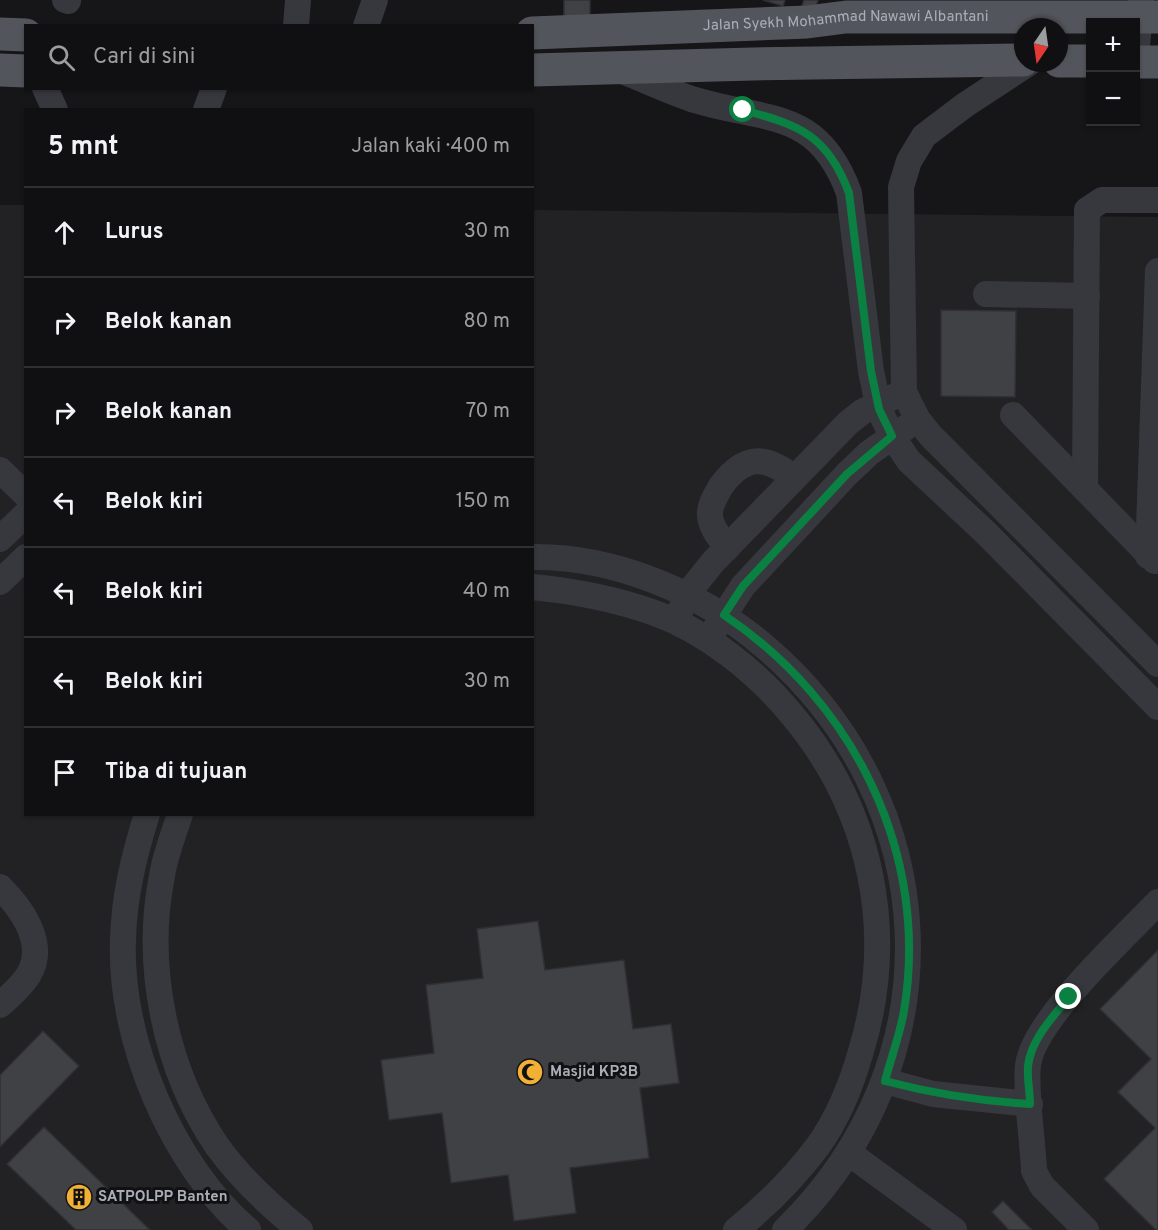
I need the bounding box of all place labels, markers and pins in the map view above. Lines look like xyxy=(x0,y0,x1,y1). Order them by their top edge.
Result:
mosque icon: Masjid KP3B xyxy=(515,1057,545,1087)
place label: Masjid KP3B xyxy=(550,1063,638,1082)
building icon: SATPOLPP Banten xyxy=(64,1182,94,1212)
place label: SATPOLPP Banten xyxy=(98,1188,228,1207)

